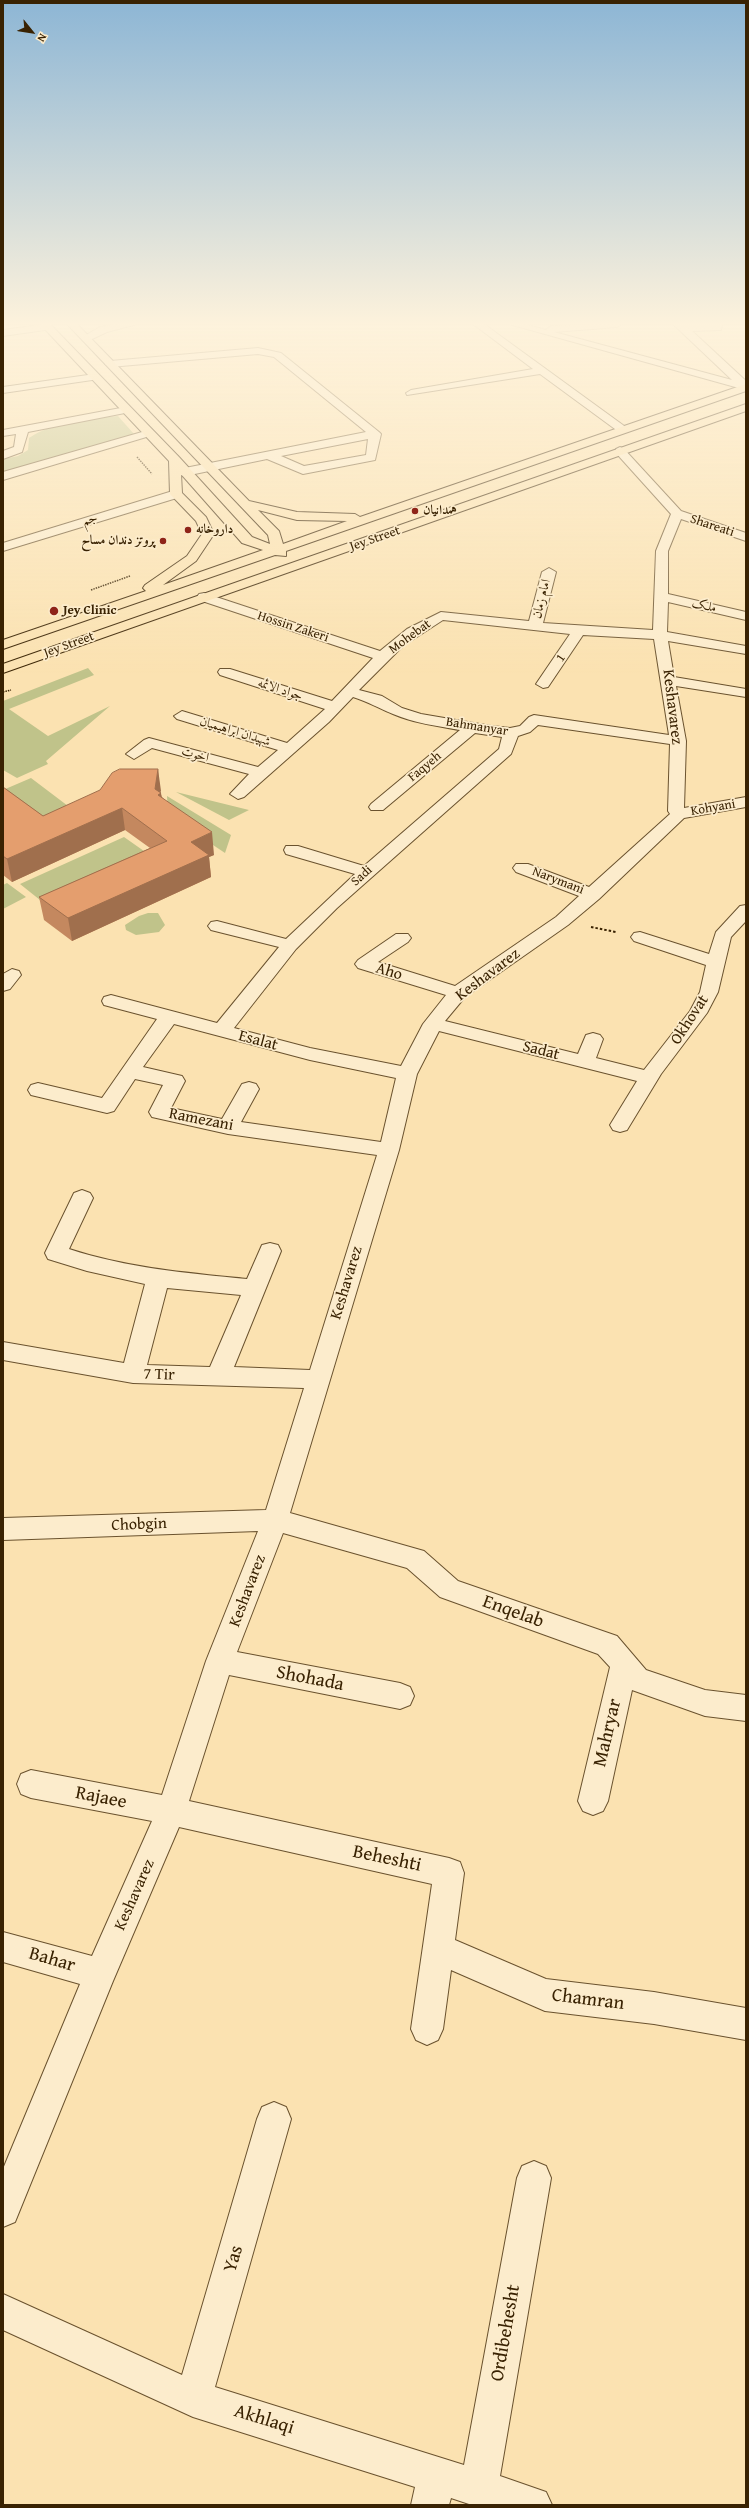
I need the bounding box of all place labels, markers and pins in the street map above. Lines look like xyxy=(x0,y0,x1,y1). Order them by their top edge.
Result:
place label: همدانیان xyxy=(423,503,457,519)
marker: همدانیان xyxy=(410,506,420,516)
place label: داروخانه xyxy=(196,522,233,538)
marker: داروخانه xyxy=(183,525,193,535)
place label: پروتز دندان مساح xyxy=(81,533,155,549)
marker: پروتز دندان مساح xyxy=(158,536,168,546)
place label: Jey Clinic xyxy=(63,603,117,619)
marker: Jey Clinic xyxy=(48,605,60,617)

